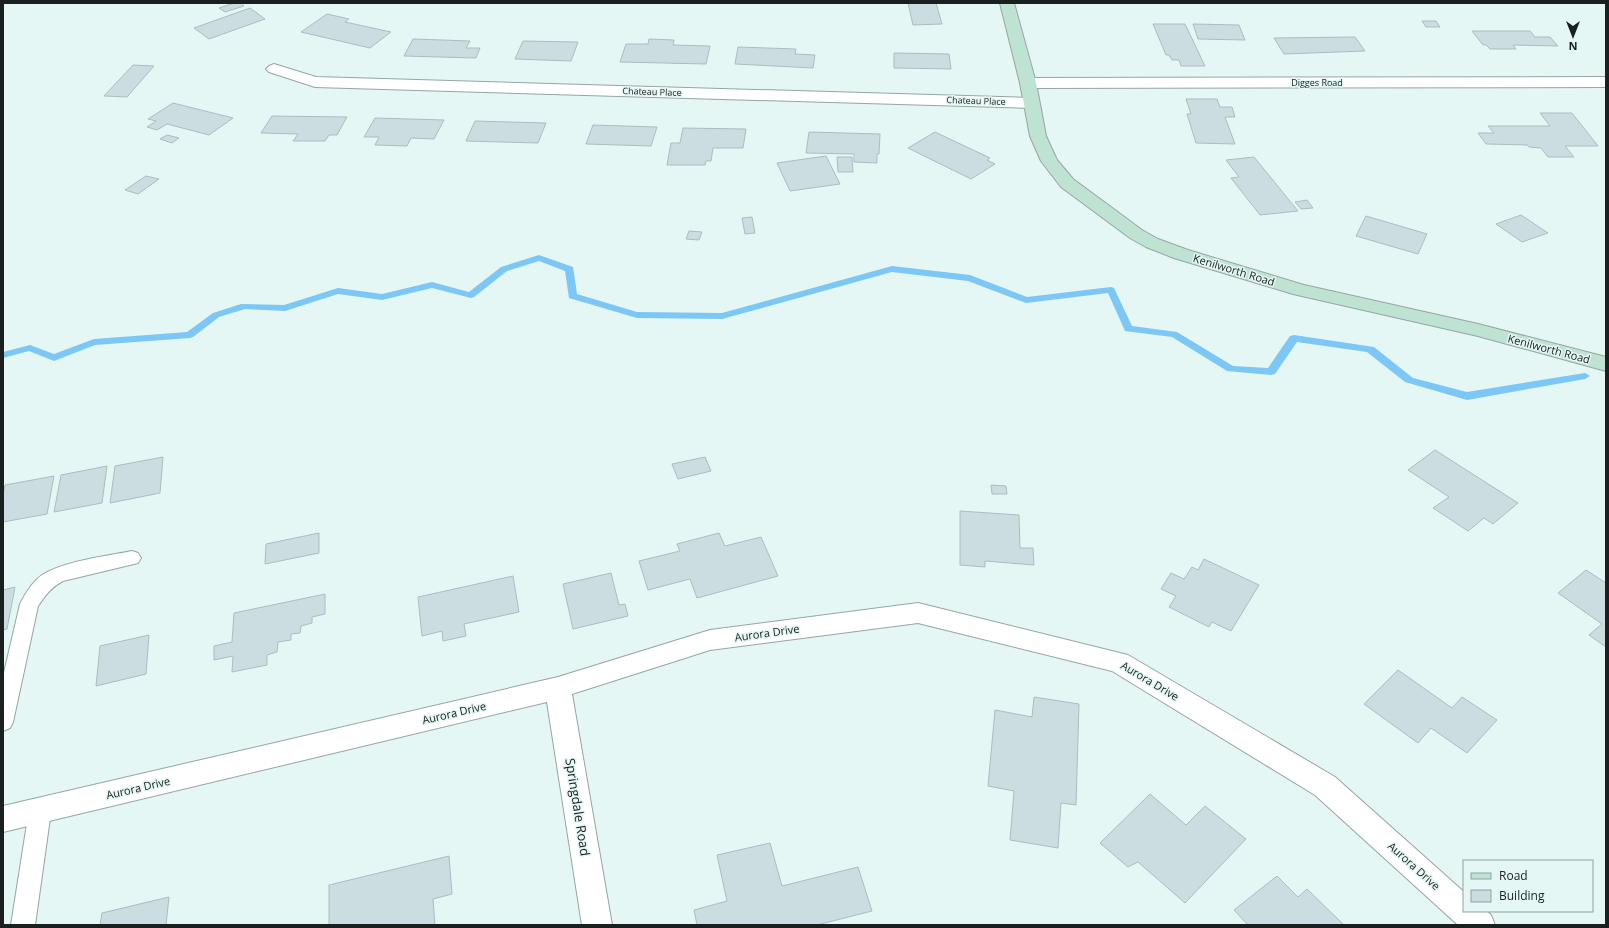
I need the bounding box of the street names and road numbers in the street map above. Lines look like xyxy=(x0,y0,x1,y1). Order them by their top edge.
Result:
street label: Digges Road xyxy=(1291,76,1343,89)
street label: Chateau Place xyxy=(622,84,682,99)
street label: Chateau Place xyxy=(946,93,1006,108)
street label: Kenilworth Road xyxy=(1191,250,1277,289)
street label: Kenilworth Road xyxy=(1506,330,1592,367)
street label: Aurora Drive xyxy=(734,621,800,644)
street label: Aurora Drive xyxy=(1118,657,1182,704)
street label: Aurora Drive xyxy=(420,698,487,727)
street label: Springdale Road xyxy=(561,757,595,857)
street label: Aurora Drive xyxy=(104,773,171,802)
street label: Aurora Drive xyxy=(1385,838,1444,893)

